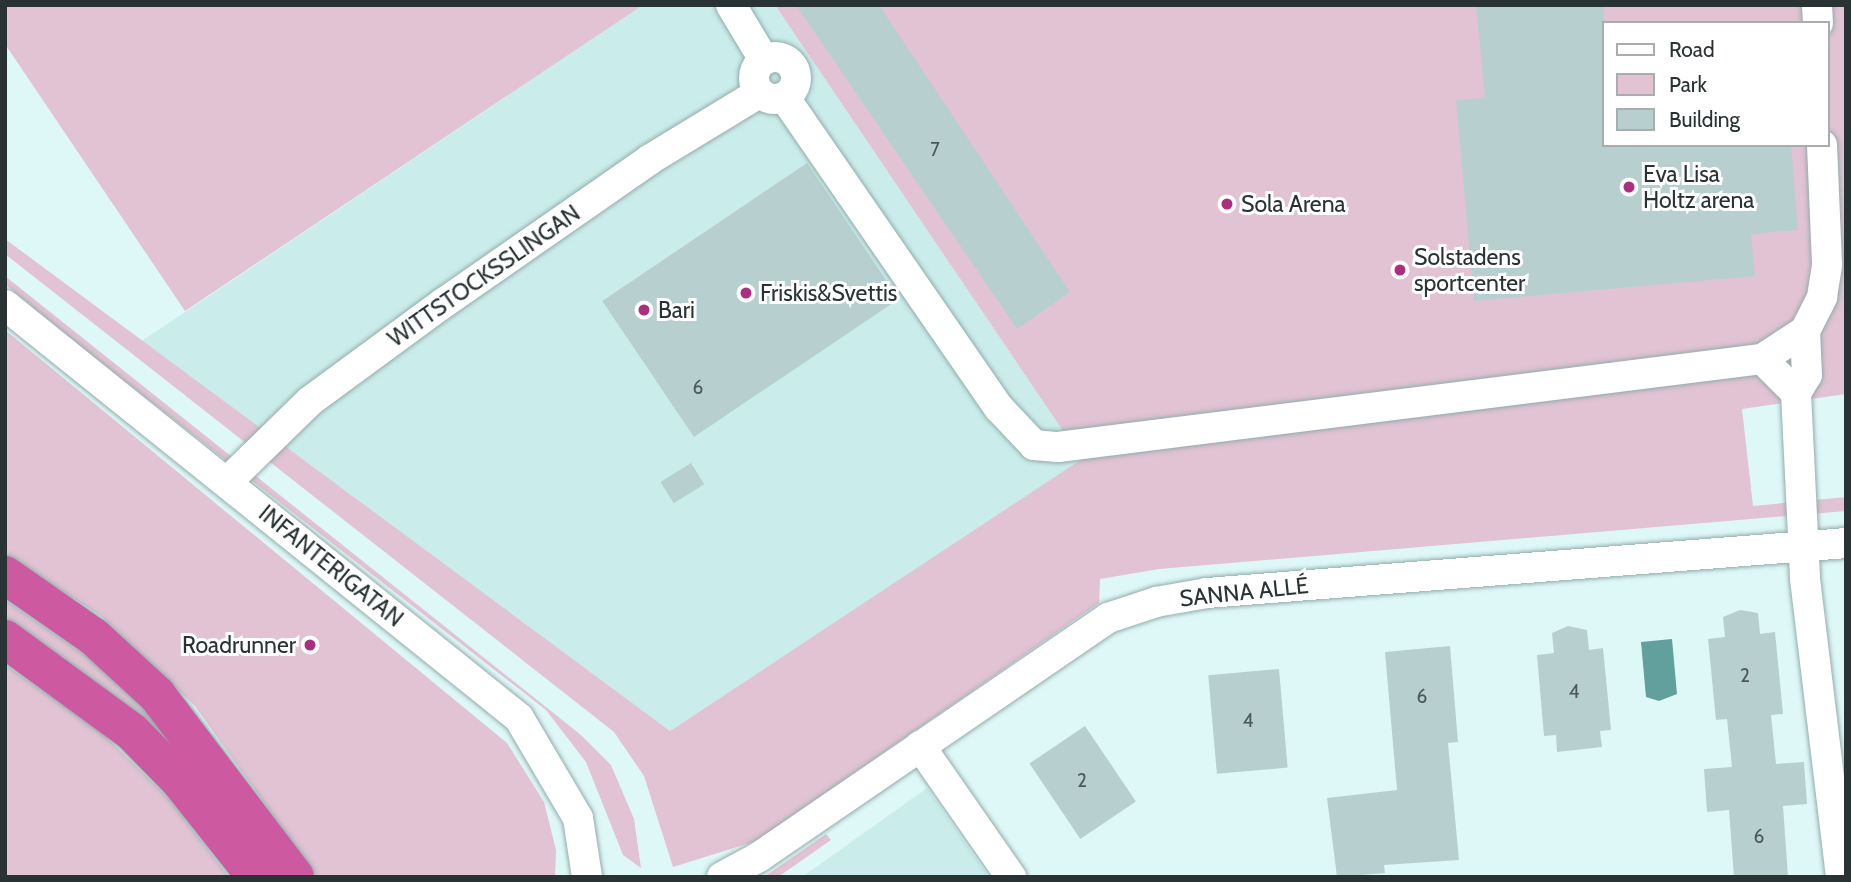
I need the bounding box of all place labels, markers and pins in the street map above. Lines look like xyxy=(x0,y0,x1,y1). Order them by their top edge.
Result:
place label: Eva Lisa Holtz arena xyxy=(1643,160,1754,214)
marker: Eva Lisa Holtz arena xyxy=(1621,179,1637,195)
place label: Sola Arena xyxy=(1241,190,1346,218)
marker: Sola Arena xyxy=(1219,196,1235,212)
place label: Solstadens sportcenter xyxy=(1414,243,1525,297)
marker: Solstadens sportcenter xyxy=(1392,262,1408,278)
place label: Friskis&Svettis xyxy=(760,279,897,307)
marker: Friskis&Svettis xyxy=(738,285,754,301)
place label: Bari xyxy=(658,296,695,324)
marker: Bari xyxy=(636,302,652,318)
place label: Roadrunner xyxy=(182,631,296,659)
marker: Roadrunner xyxy=(302,637,318,653)

